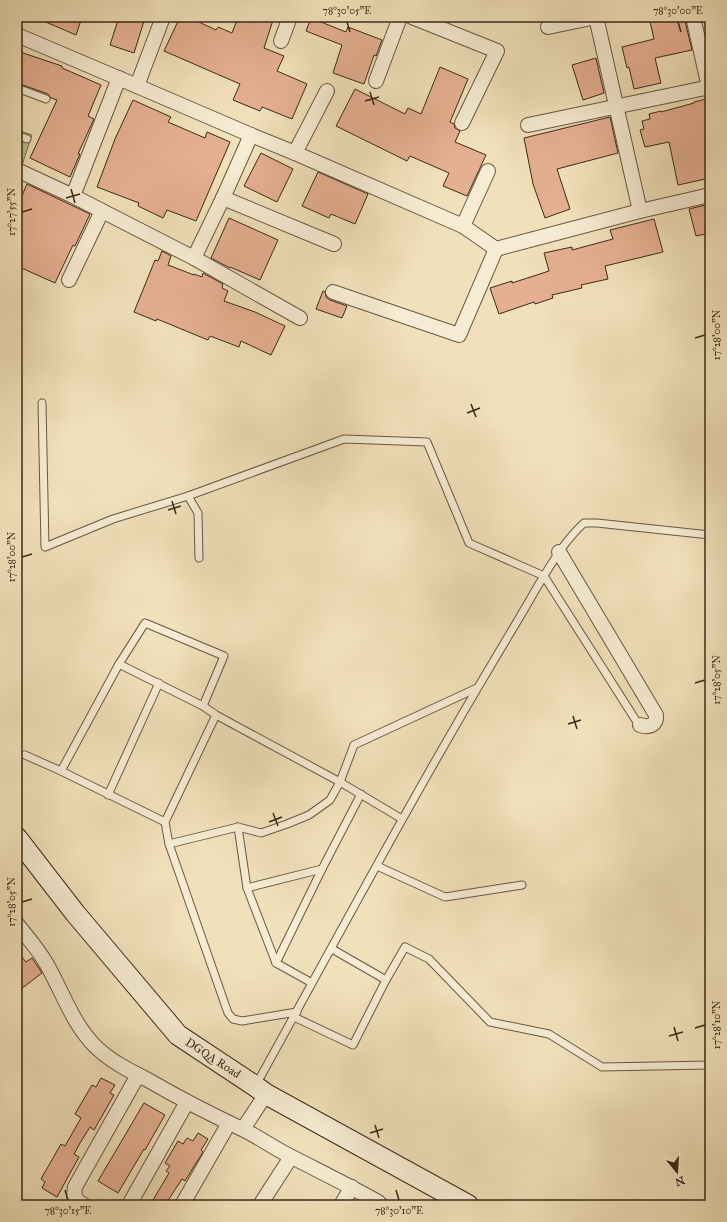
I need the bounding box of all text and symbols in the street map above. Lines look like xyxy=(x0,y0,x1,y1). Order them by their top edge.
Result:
text: 78°30'05"E xyxy=(323,5,371,17)
text: 78°30'00"E xyxy=(653,5,703,17)
text: 17°27'55"N xyxy=(6,188,18,236)
text: 17°28'00"N xyxy=(711,309,723,360)
text: 17°28'00"N xyxy=(6,531,18,582)
text: 17°28'05"N xyxy=(711,655,723,705)
text: 17°28'05"N xyxy=(6,877,18,927)
text: 17°28'10"N xyxy=(711,1000,723,1049)
street label: DGQA Road xyxy=(183,1035,243,1081)
north arrow xyxy=(657,1152,697,1192)
text: N xyxy=(673,1173,686,1189)
text: 78°30'15"E xyxy=(45,1205,91,1217)
text: 78°30'10"E xyxy=(375,1205,423,1217)

